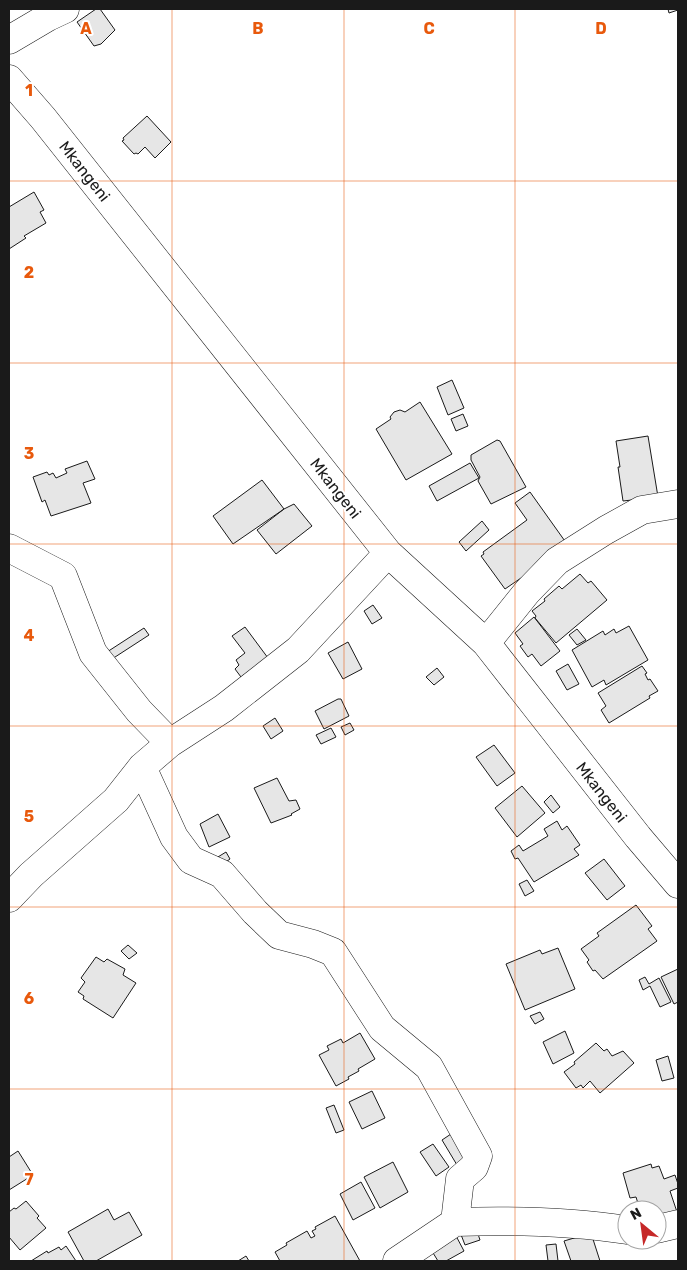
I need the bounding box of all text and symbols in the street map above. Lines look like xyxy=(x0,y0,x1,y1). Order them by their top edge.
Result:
text: A xyxy=(80,19,92,38)
text: B xyxy=(252,19,264,38)
text: C xyxy=(423,19,435,38)
text: D xyxy=(595,19,607,38)
text: 1 xyxy=(25,81,33,100)
street label: Mkangeni xyxy=(55,137,114,205)
text: 2 xyxy=(24,263,34,282)
text: 3 xyxy=(24,444,34,463)
street label: Mkangeni xyxy=(306,454,365,522)
text: 4 xyxy=(24,626,35,645)
street label: Mkangeni xyxy=(572,758,631,826)
text: 5 xyxy=(24,807,34,826)
text: 6 xyxy=(24,989,34,1008)
text: 7 xyxy=(24,1170,34,1189)
north arrow xyxy=(617,1200,667,1250)
text: N xyxy=(627,1204,644,1224)

